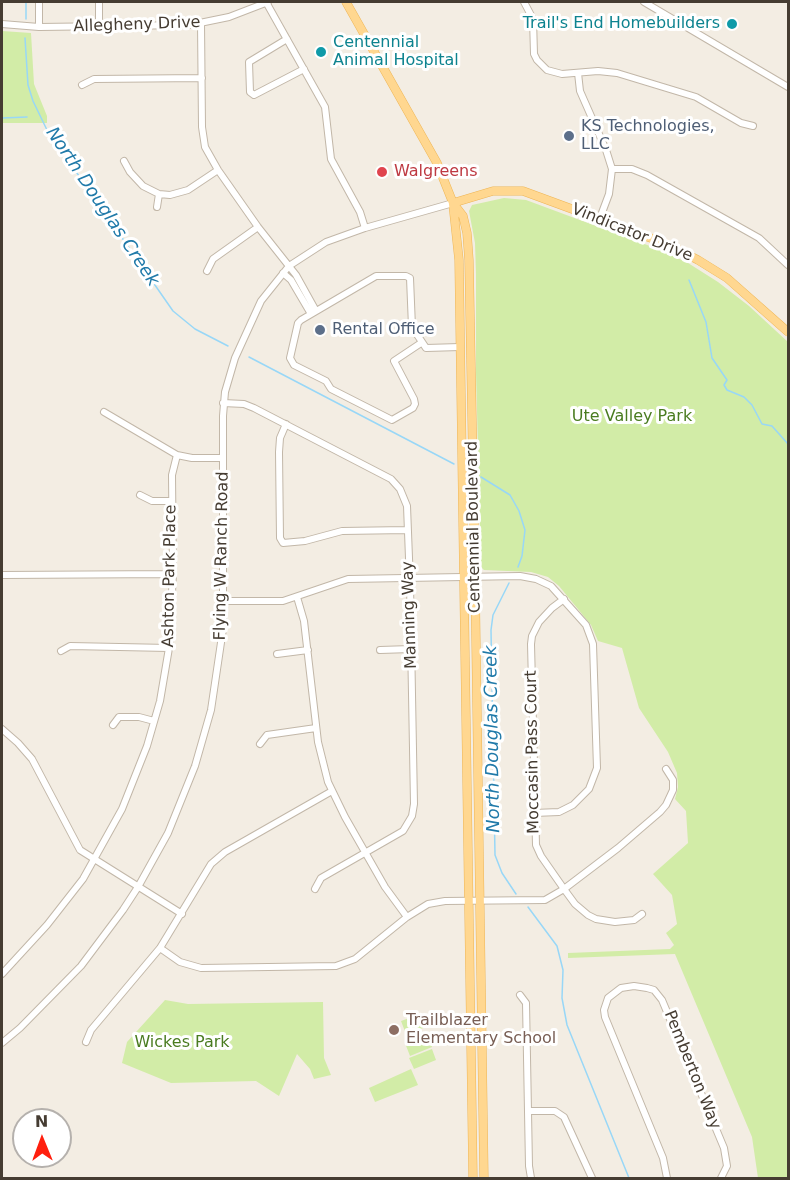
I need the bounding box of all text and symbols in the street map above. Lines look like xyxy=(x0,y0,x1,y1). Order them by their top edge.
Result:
street label: Allegheny Drive xyxy=(73,13,201,37)
place label: Trail's End Homebuilders xyxy=(523,14,720,34)
marker: Trail's End Homebuilders xyxy=(725,17,739,31)
place label: Centennial Animal Hospital xyxy=(333,33,459,71)
marker: Centennial Animal Hospital xyxy=(314,45,328,59)
place label: KS Technologies, LLC xyxy=(581,117,715,155)
water label: North Douglas Creek xyxy=(41,123,163,291)
marker: KS Technologies, LLC xyxy=(562,129,576,143)
place label: Walgreens xyxy=(394,162,478,182)
marker: Walgreens xyxy=(375,165,389,179)
street label: Vindicator Drive xyxy=(569,200,695,266)
place label: Rental Office xyxy=(332,320,435,340)
marker: Rental Office xyxy=(313,323,327,337)
park label: Ute Valley Park xyxy=(572,407,692,427)
street label: Centennial Boulevard xyxy=(463,441,485,613)
street label: Flying W Ranch Road xyxy=(211,471,233,641)
street label: Ashton Park Place xyxy=(159,504,181,648)
street label: Manning Way xyxy=(399,561,421,669)
water label: North Douglas Creek xyxy=(481,645,505,833)
street label: Moccasin Pass Court xyxy=(522,670,544,834)
street label: Pemberton Way xyxy=(659,1008,725,1132)
place label: Trailblazer Elementary School xyxy=(406,1011,556,1049)
marker: Trailblazer Elementary School xyxy=(387,1023,401,1037)
park label: Wickes Park xyxy=(134,1033,230,1053)
north arrow xyxy=(12,1108,72,1168)
text: N xyxy=(35,1112,49,1131)

